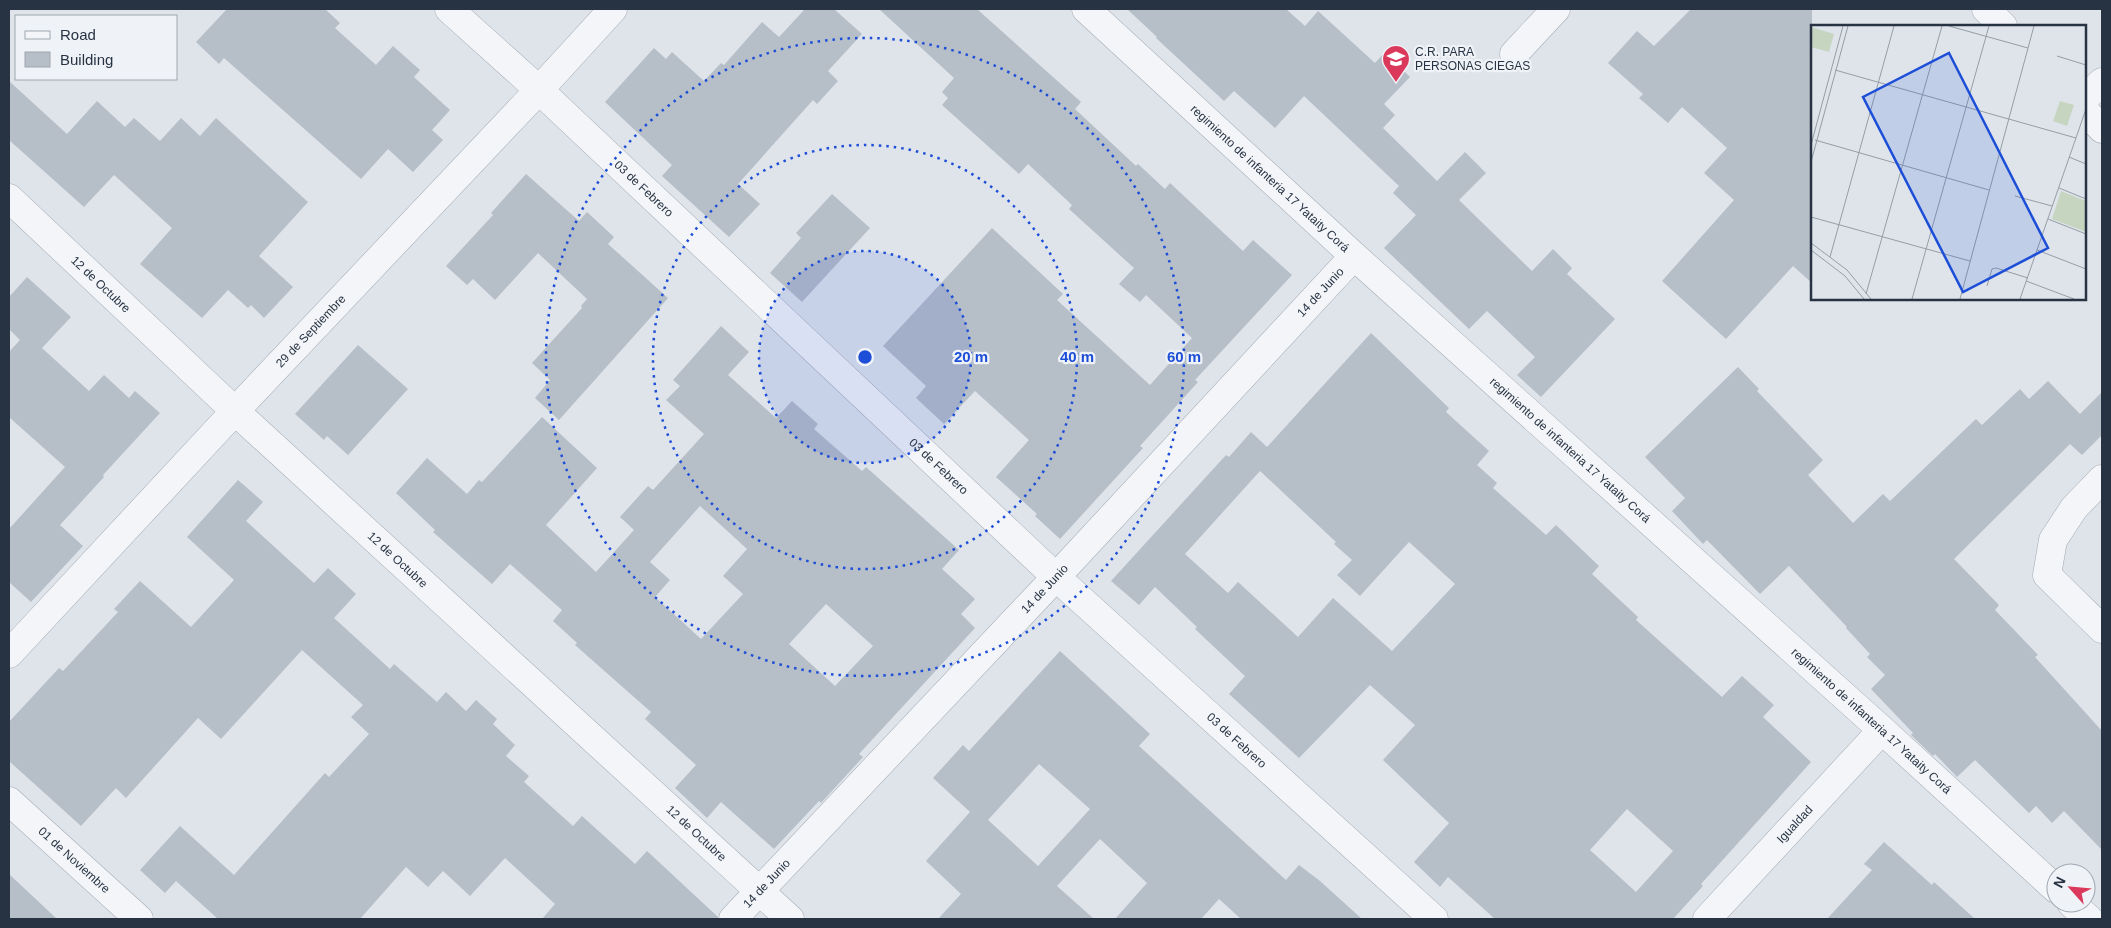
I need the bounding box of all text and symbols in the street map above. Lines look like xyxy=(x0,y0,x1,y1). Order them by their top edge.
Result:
legend xyxy=(15,15,178,80)
inset map xyxy=(1811,25,2086,300)
text: Road xyxy=(60,26,96,43)
school or university icon: C.R. PARA PERSONAS CIEGAS xyxy=(1381,44,1411,83)
place label: C.R. PARA PERSONAS CIEGAS xyxy=(1415,45,1530,73)
text: Building xyxy=(60,51,113,68)
street label: regimiento de infanteria 17 Yataity Corá xyxy=(1188,102,1352,255)
street label: 03 de Febrero xyxy=(611,158,676,220)
street label: 12 de Octubre xyxy=(68,253,133,316)
street label: 14 de Junio xyxy=(1294,264,1347,320)
street label: 29 de Septiembre xyxy=(273,292,349,370)
centre of rings xyxy=(856,348,874,366)
text: 20 m xyxy=(954,348,988,365)
text: 40 m xyxy=(1060,348,1094,365)
text: 60 m xyxy=(1167,348,1201,365)
street label: regimiento de infanteria 17 Yataity Corá xyxy=(1487,374,1654,526)
street label: 03 de Febrero xyxy=(906,435,971,498)
street label: 12 de Octubre xyxy=(365,529,431,591)
street label: 14 de Junio xyxy=(1018,561,1071,616)
street label: regimiento de infanteria 17 Yataity Corá xyxy=(1788,645,1954,797)
street label: 03 de Febrero xyxy=(1204,710,1270,771)
street label: 12 de Octubre xyxy=(664,802,729,864)
street label: Igualdad xyxy=(1774,803,1815,846)
street label: 01 de Noviembre xyxy=(36,824,113,896)
street label: 14 de Junio xyxy=(740,856,793,911)
north arrow xyxy=(2046,863,2096,913)
text: N xyxy=(2050,874,2069,890)

